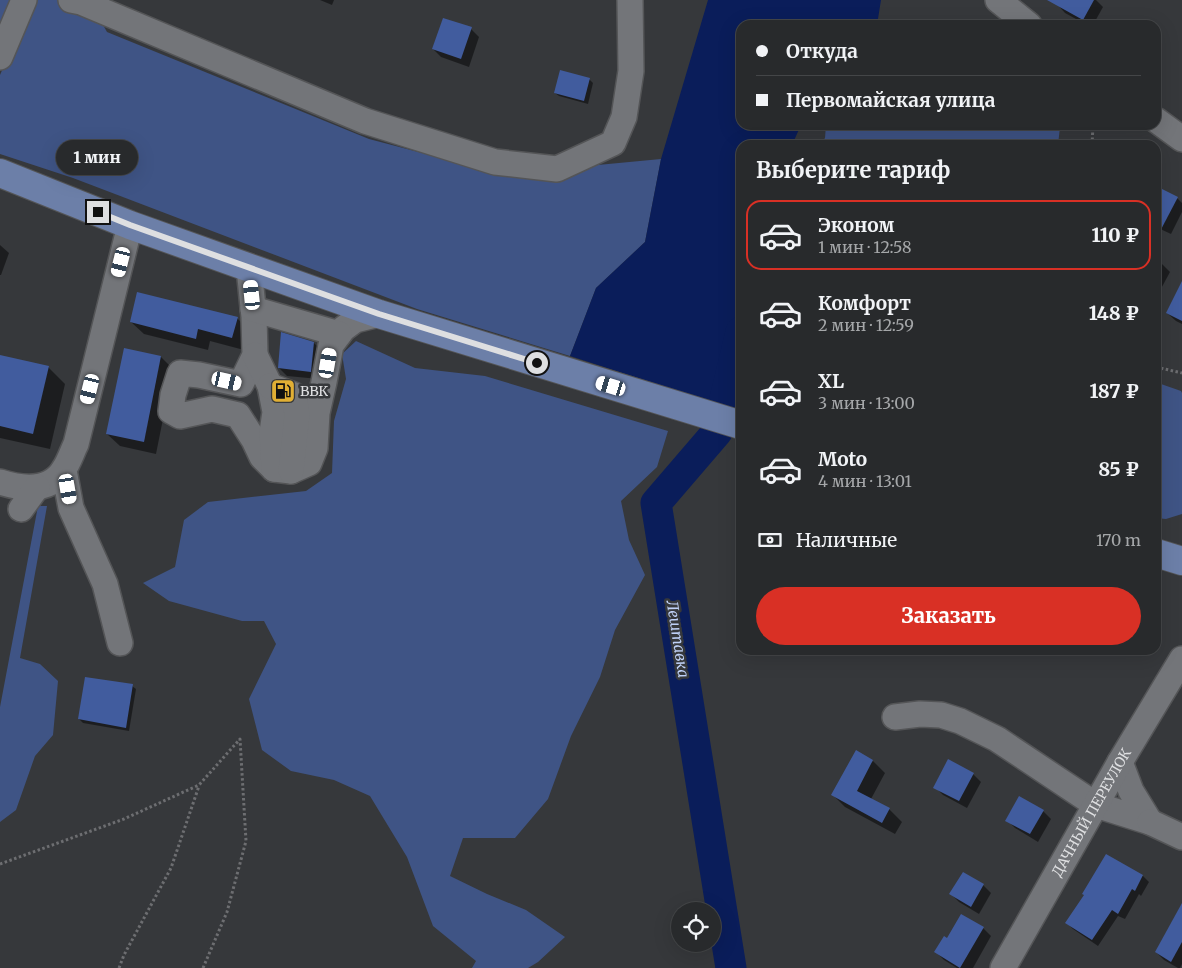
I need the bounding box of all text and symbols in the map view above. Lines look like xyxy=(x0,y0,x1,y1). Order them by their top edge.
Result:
text: Откуда xyxy=(786,39,858,63)
text: Первомайская улица xyxy=(786,88,995,112)
callout: 1 мин xyxy=(57,140,139,174)
text: 1 мин xyxy=(73,147,121,167)
text: Выберите тариф xyxy=(756,156,950,184)
route end xyxy=(87,201,109,223)
icon: car xyxy=(758,213,803,258)
text: Эконом xyxy=(818,213,894,237)
text: 110 ₽ xyxy=(1091,223,1139,247)
text: 1 мин · 12:58 xyxy=(818,237,912,257)
car xyxy=(110,246,131,278)
car xyxy=(242,279,261,311)
icon: car xyxy=(758,291,803,336)
text: Комфорт xyxy=(818,291,911,315)
text: 148 ₽ xyxy=(1089,301,1139,325)
text: 2 мин · 12:59 xyxy=(818,315,914,335)
car xyxy=(318,347,337,379)
route start xyxy=(526,352,548,374)
icon: car xyxy=(758,369,803,414)
text: XL xyxy=(818,369,844,393)
car xyxy=(210,370,243,392)
car xyxy=(79,373,100,405)
car xyxy=(594,374,627,398)
fuel station icon: ВВК xyxy=(270,378,296,404)
text: 187 ₽ xyxy=(1090,379,1139,403)
place label: ВВК xyxy=(300,382,328,400)
text: 3 мин · 13:00 xyxy=(818,393,915,413)
icon: car xyxy=(758,447,803,492)
text: Moto xyxy=(818,447,867,471)
text: 85 ₽ xyxy=(1098,457,1139,481)
text: 4 мин · 13:01 xyxy=(818,471,912,491)
car xyxy=(58,473,77,505)
icon: cash xyxy=(756,526,784,554)
text: Наличные xyxy=(796,528,897,552)
text: 170 m xyxy=(1096,530,1141,550)
button: Заказать xyxy=(756,587,1141,645)
water label: Лештавка xyxy=(662,598,693,679)
street label: ДАЧНЫЙ ПЕРЕУЛОК xyxy=(1048,745,1135,880)
map controls xyxy=(671,902,721,952)
button: locate xyxy=(671,902,721,952)

